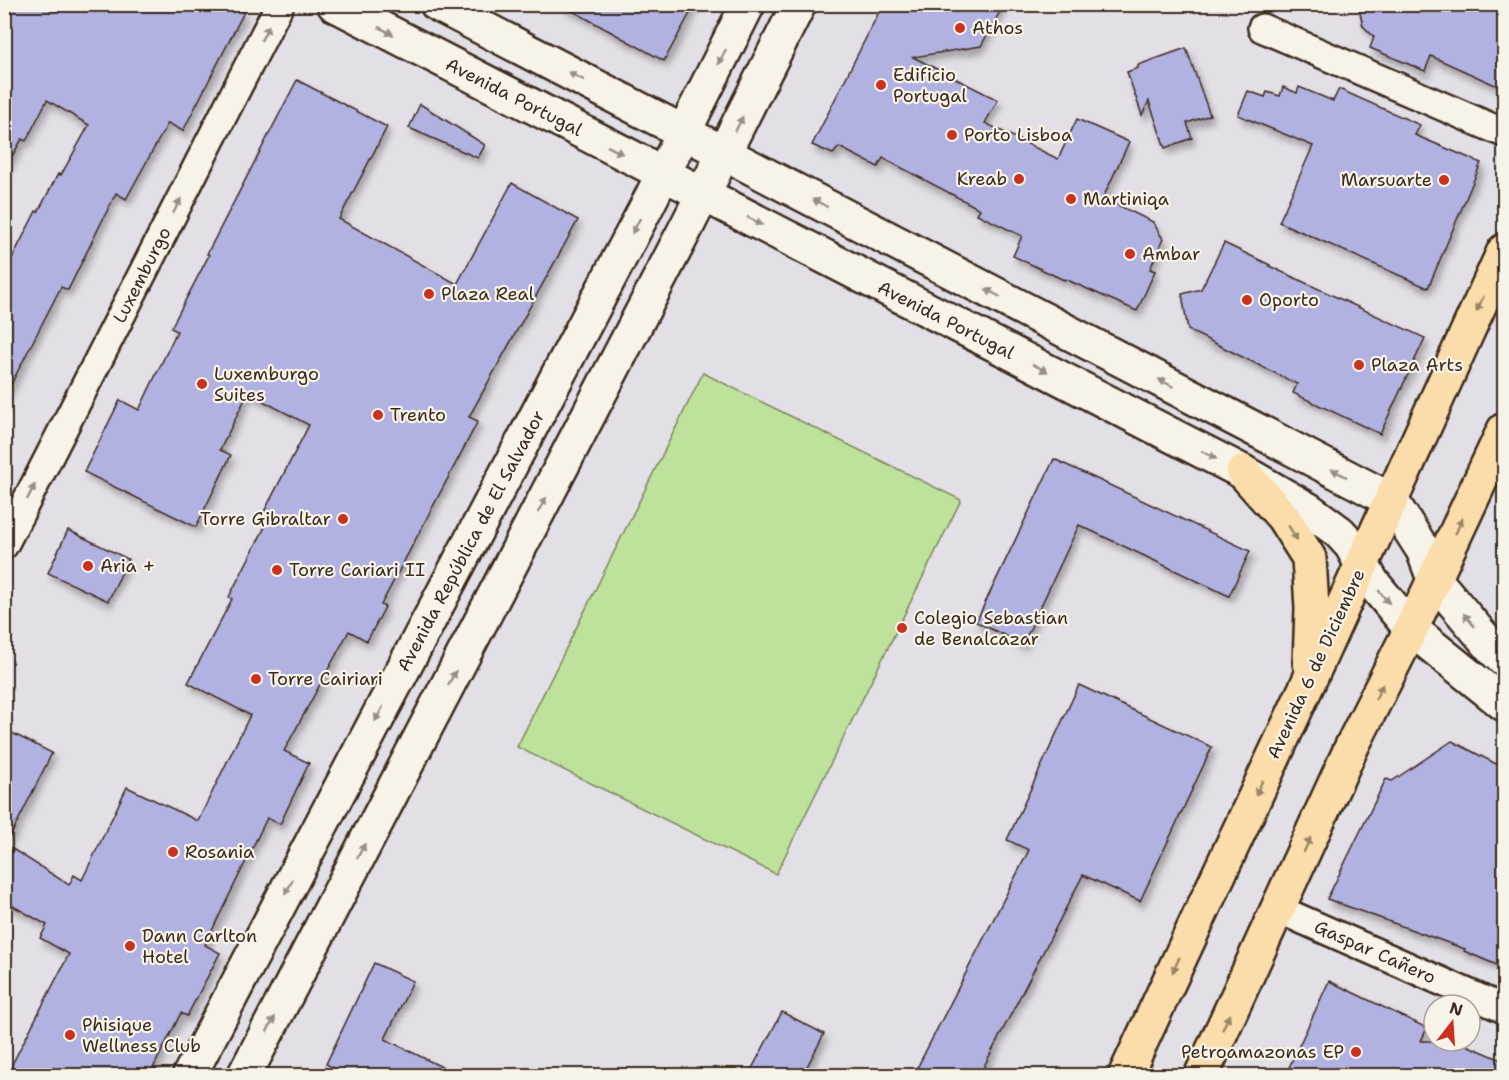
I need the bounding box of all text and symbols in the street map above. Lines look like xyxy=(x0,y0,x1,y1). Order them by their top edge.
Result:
place label: Athos xyxy=(972,16,1023,40)
marker: Athos xyxy=(953,21,967,35)
one-way arrow xyxy=(261,24,270,41)
one-way arrow xyxy=(377,26,394,36)
one-way arrow xyxy=(717,48,727,65)
street label: Avenida Portugal xyxy=(441,52,587,142)
place label: Edificio Portugal xyxy=(893,63,968,108)
one-way arrow xyxy=(567,72,585,82)
marker: Edificio Portugal xyxy=(874,78,888,92)
one-way arrow xyxy=(734,115,743,132)
place label: Porto Lisboa xyxy=(964,123,1072,147)
marker: Porto Lisboa xyxy=(945,128,959,142)
one-way arrow xyxy=(606,144,624,154)
place label: Kreab xyxy=(957,167,1007,191)
place label: Marsuarte xyxy=(1341,168,1432,192)
marker: Kreab xyxy=(1012,172,1026,186)
marker: Marsuarte xyxy=(1437,173,1451,187)
place label: Martiniqa xyxy=(1083,187,1169,211)
marker: Martiniqa xyxy=(1064,192,1078,206)
one-way arrow xyxy=(172,198,182,215)
one-way arrow xyxy=(811,198,828,208)
one-way arrow xyxy=(746,216,764,226)
one-way arrow xyxy=(631,218,641,235)
street label: Luxemburgo xyxy=(108,223,176,327)
place label: Ambar xyxy=(1142,242,1200,266)
marker: Ambar xyxy=(1123,247,1137,261)
street label: Avenida Portugal xyxy=(873,275,1019,365)
place label: Plaza Real xyxy=(441,282,535,306)
marker: Plaza Real xyxy=(422,287,436,301)
one-way arrow xyxy=(984,288,1001,298)
place label: Oporto xyxy=(1259,288,1319,312)
marker: Oporto xyxy=(1240,293,1254,307)
one-way arrow xyxy=(1476,296,1485,313)
place label: Plaza Arts xyxy=(1371,353,1463,377)
marker: Plaza Arts xyxy=(1352,358,1366,372)
place label: Luxemburgo Suites xyxy=(214,362,319,407)
one-way arrow xyxy=(1032,363,1049,373)
marker: Luxemburgo Suites xyxy=(195,377,209,391)
one-way arrow xyxy=(1157,378,1174,388)
place label: Trento xyxy=(390,403,446,427)
street label: Avenida República de El Salvador xyxy=(392,406,550,676)
marker: Trento xyxy=(371,408,385,422)
one-way arrow xyxy=(1200,450,1217,460)
one-way arrow xyxy=(1330,469,1347,478)
one-way arrow xyxy=(26,484,36,501)
one-way arrow xyxy=(537,496,546,513)
place label: Torre Gibraltar xyxy=(200,507,331,531)
marker: Torre Gibraltar xyxy=(336,512,350,526)
one-way arrow xyxy=(1455,517,1464,534)
one-way arrow xyxy=(1288,525,1299,541)
place label: Aria + xyxy=(100,554,155,578)
place label: Torre Cariari II xyxy=(289,558,425,582)
marker: Aria + xyxy=(81,559,95,573)
marker: Torre Cariari II xyxy=(270,563,284,577)
street label: Avenida 6 de Diciembre xyxy=(1261,565,1371,763)
one-way arrow xyxy=(1378,589,1391,605)
place label: Colegio Sebastian de Benalcazar xyxy=(914,606,1068,651)
one-way arrow xyxy=(1464,612,1476,627)
marker: Colegio Sebastian de Benalcazar xyxy=(895,621,909,635)
place label: Torre Cairiari xyxy=(268,667,383,691)
one-way arrow xyxy=(447,669,456,686)
marker: Torre Cairiari xyxy=(249,672,263,686)
one-way arrow xyxy=(1374,683,1384,700)
one-way arrow xyxy=(374,706,384,723)
one-way arrow xyxy=(1254,780,1263,797)
one-way arrow xyxy=(1302,836,1312,854)
place label: Rosania xyxy=(185,840,254,864)
one-way arrow xyxy=(357,842,366,859)
marker: Rosania xyxy=(166,845,180,859)
one-way arrow xyxy=(284,878,294,896)
street label: Gaspar Cañero xyxy=(1311,915,1439,989)
place label: Dann Carlton Hotel xyxy=(142,924,257,969)
marker: Dann Carlton Hotel xyxy=(123,939,137,953)
one-way arrow xyxy=(1172,956,1181,973)
north arrow xyxy=(1422,993,1482,1053)
text: N xyxy=(1447,997,1465,1021)
place label: Phisique Wellness Club xyxy=(82,1013,201,1058)
one-way arrow xyxy=(1221,1014,1230,1031)
one-way arrow xyxy=(266,1015,276,1032)
marker: Phisique Wellness Club xyxy=(63,1028,77,1042)
place label: Petroamazonas EP xyxy=(1181,1040,1344,1064)
marker: Petroamazonas EP xyxy=(1349,1045,1363,1059)

